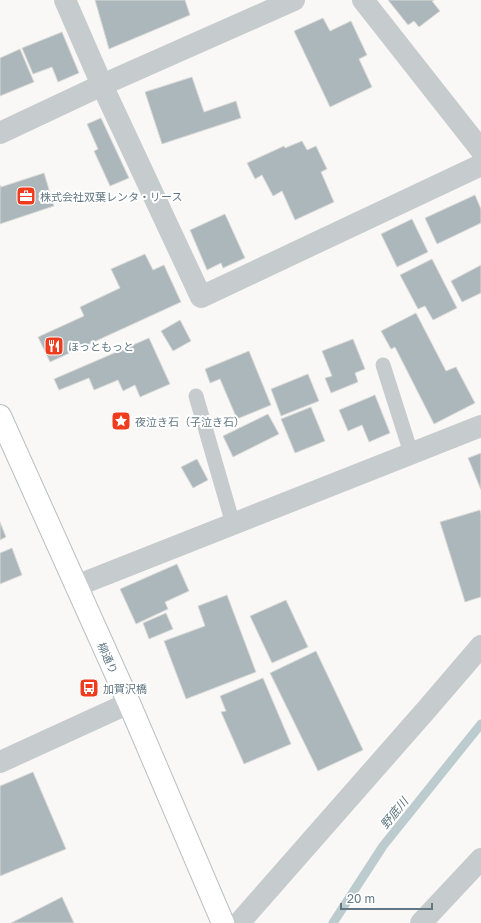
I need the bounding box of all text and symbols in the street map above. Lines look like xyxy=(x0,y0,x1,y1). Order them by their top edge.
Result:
office icon: 株式会社双葉レンタ・リース xyxy=(15,185,37,207)
place label: 株式会社双葉レンタ・リース xyxy=(40,190,182,203)
restaurant icon: ほっともっと xyxy=(43,335,65,357)
place label: ほっともっと xyxy=(68,340,134,353)
place icon: 夜泣き石（子泣き石） xyxy=(110,410,132,432)
place label: 夜泣き石（子泣き石） xyxy=(135,415,245,428)
street label: 柳通り xyxy=(95,640,121,676)
bus stop icon: 加賀沢橋 xyxy=(78,677,100,699)
place label: 加賀沢橋 xyxy=(103,682,147,695)
water label: 野底川 xyxy=(377,793,412,832)
scale bar xyxy=(341,885,432,911)
text: 20 m xyxy=(347,891,375,906)

